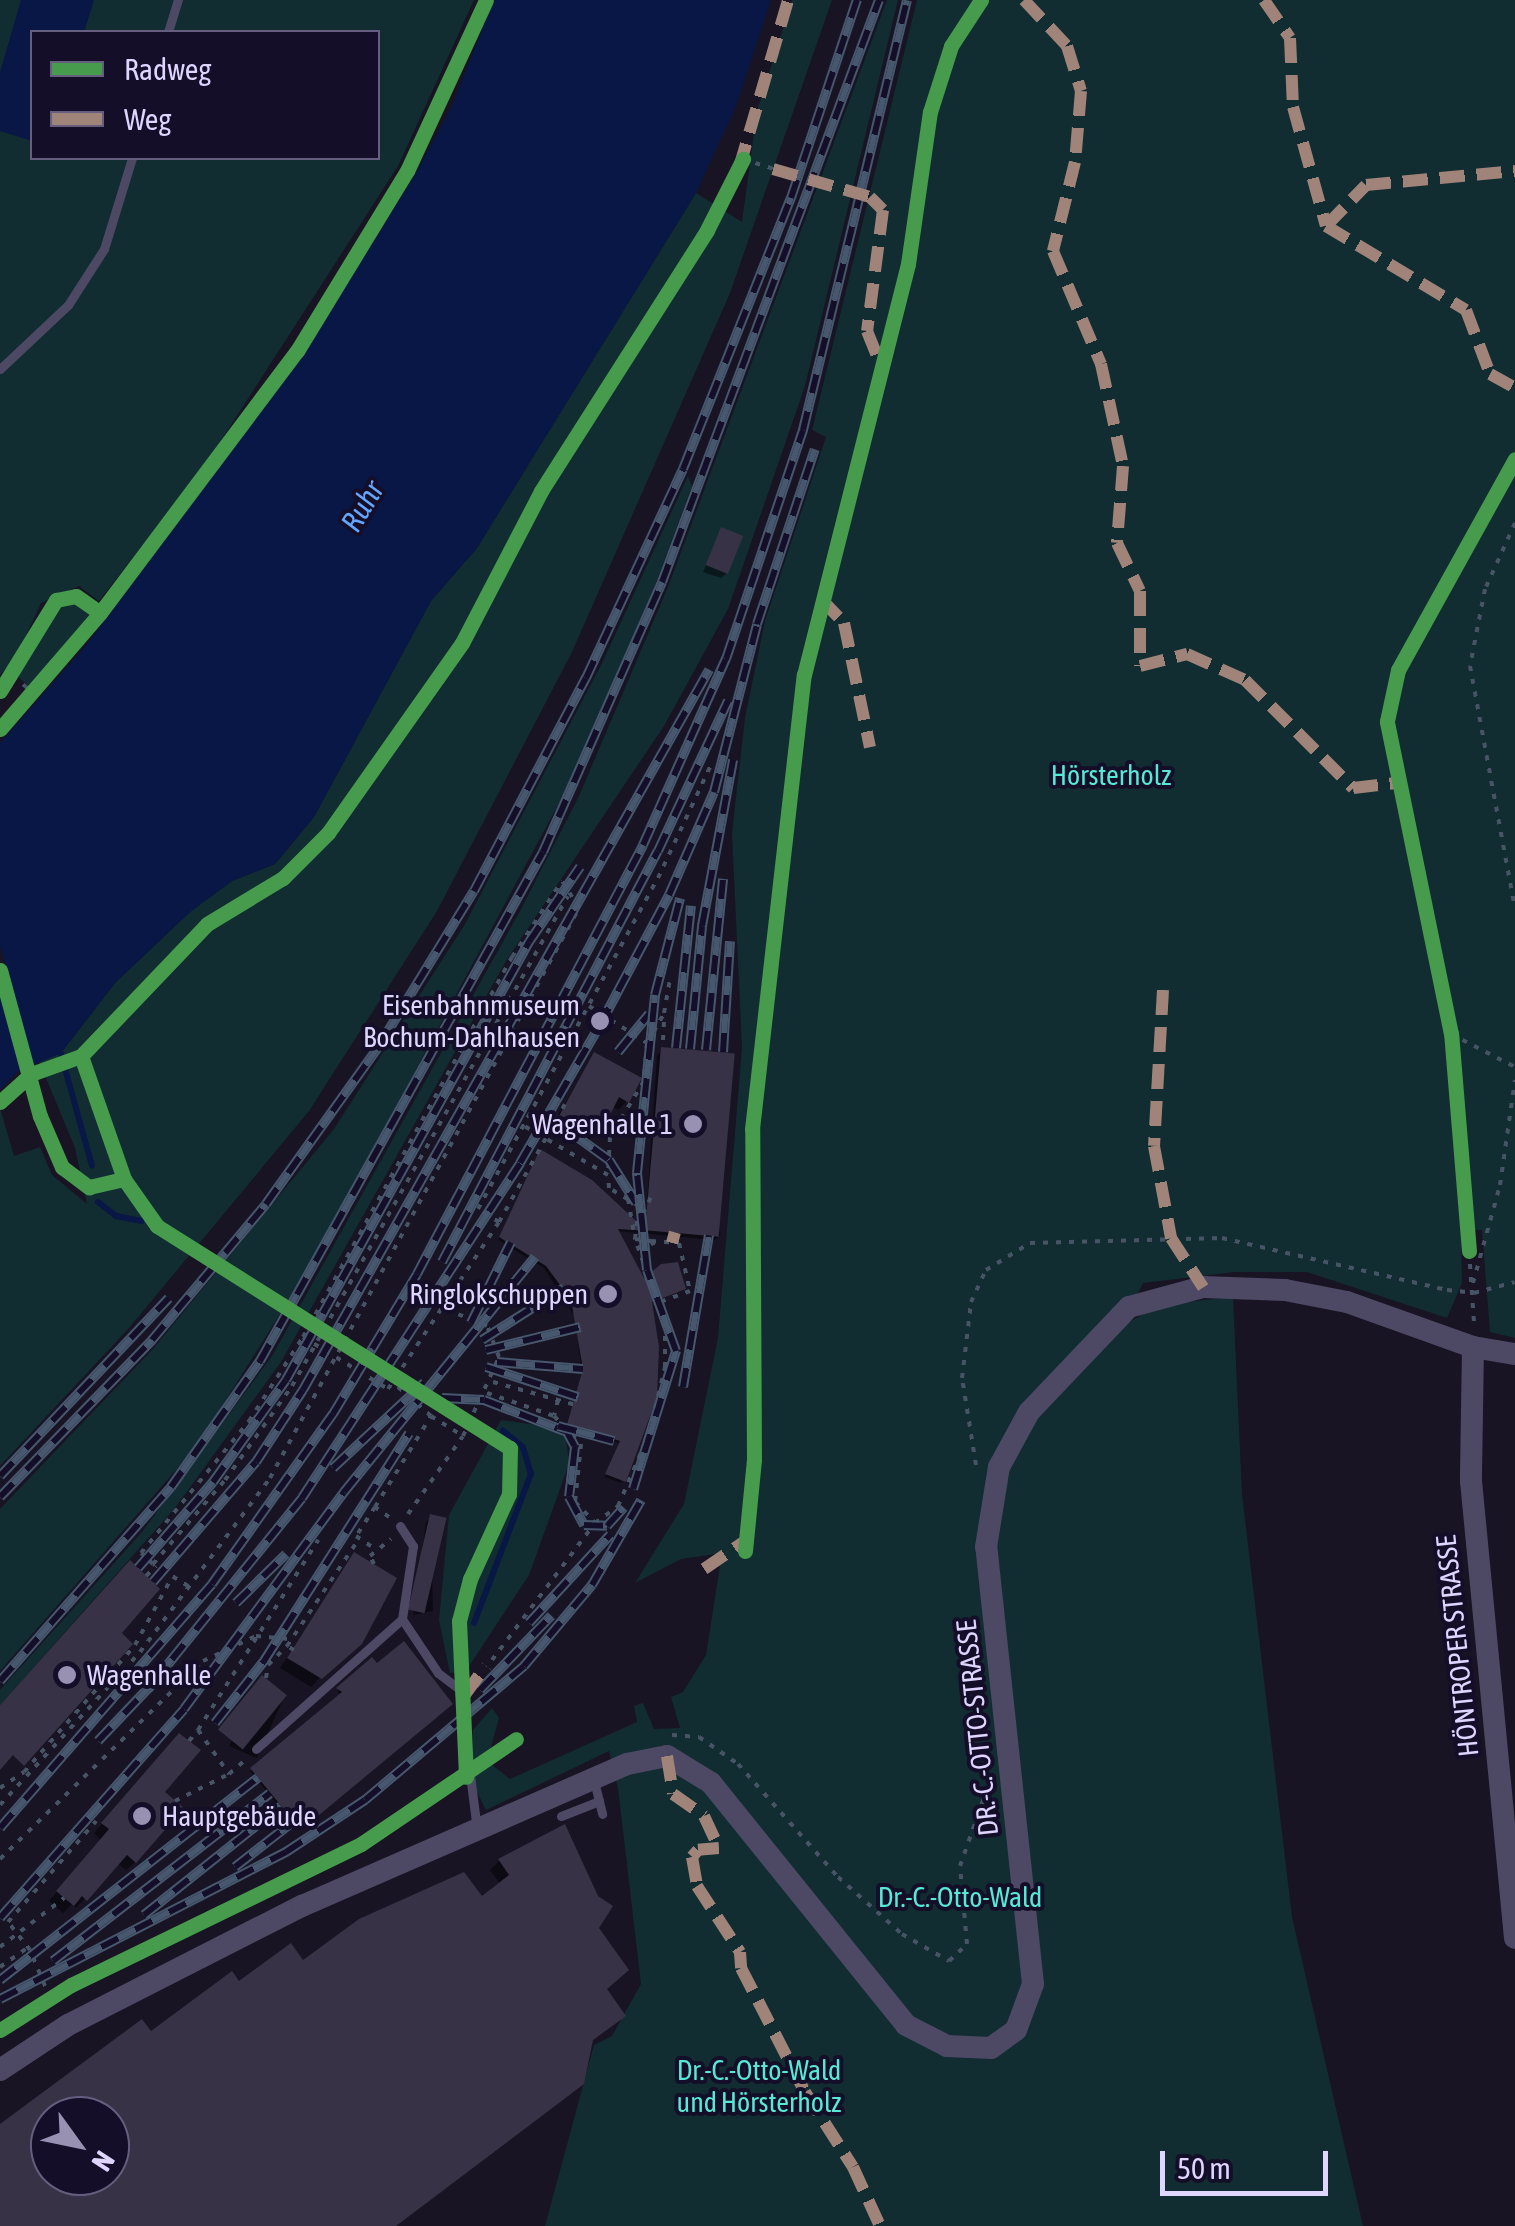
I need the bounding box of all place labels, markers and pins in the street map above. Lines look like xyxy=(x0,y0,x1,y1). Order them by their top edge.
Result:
place label: Eisenbahnmuseum Bochum-Dahlhausen xyxy=(363,988,580,1054)
marker: Eisenbahnmuseum Bochum-Dahlhausen xyxy=(589,1010,611,1032)
place label: Wagenhalle 1 xyxy=(532,1107,673,1141)
marker: Wagenhalle 1 xyxy=(682,1113,704,1135)
place label: Ringlokschuppen xyxy=(409,1277,588,1311)
marker: Ringlokschuppen xyxy=(597,1283,619,1305)
place label: Wagenhalle xyxy=(87,1658,211,1692)
marker: Wagenhalle xyxy=(56,1664,78,1686)
place label: Hauptgebäude xyxy=(162,1799,316,1833)
marker: Hauptgebäude xyxy=(131,1805,153,1827)

